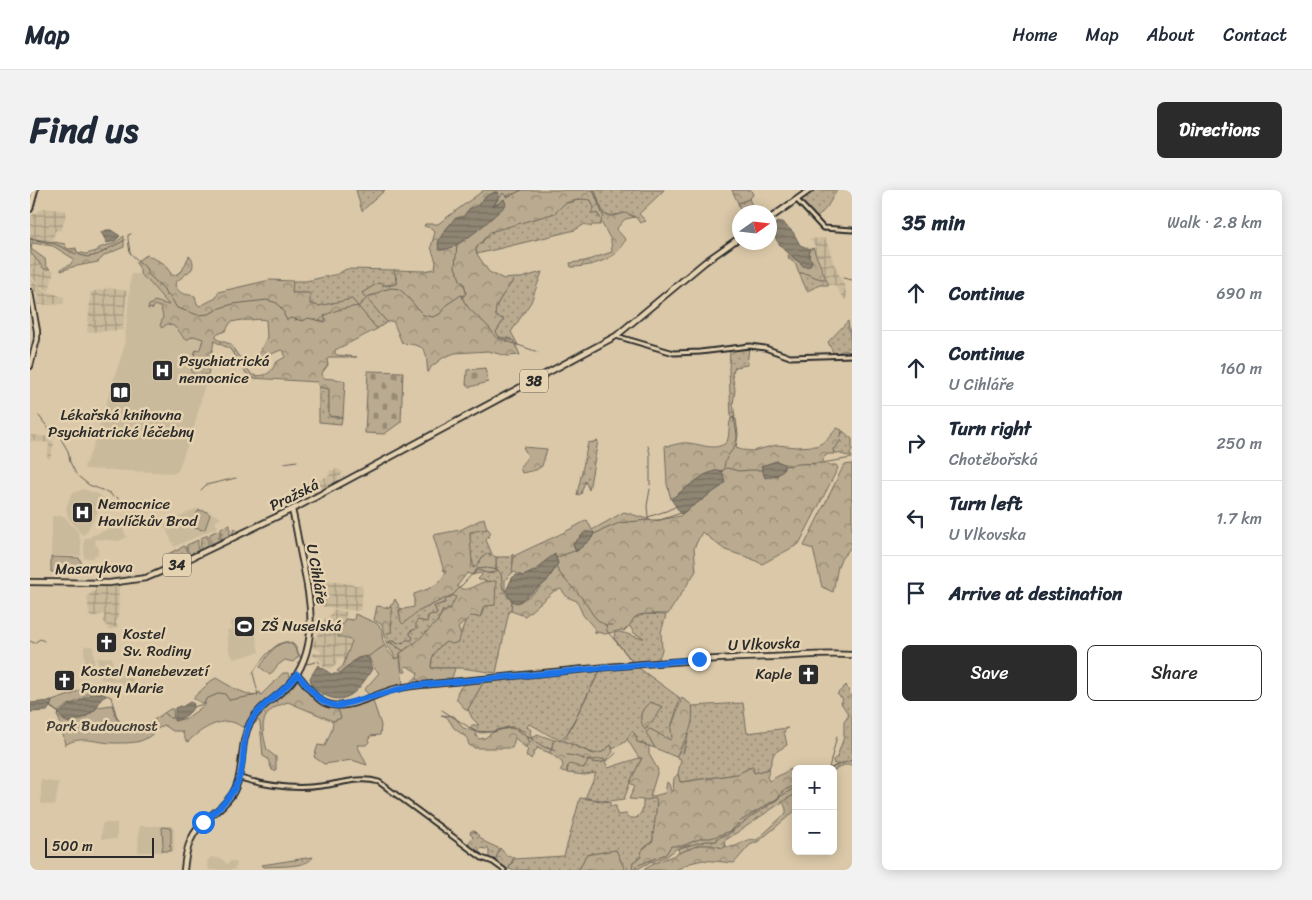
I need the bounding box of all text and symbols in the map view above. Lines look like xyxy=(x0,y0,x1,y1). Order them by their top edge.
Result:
text: Map xyxy=(25,14,69,56)
text: Home xyxy=(1013,19,1058,51)
text: Map xyxy=(1086,19,1119,51)
text: About xyxy=(1147,19,1195,51)
text: Contact xyxy=(1223,19,1287,51)
text: Find us xyxy=(30,99,138,161)
button: Directions xyxy=(1157,102,1282,158)
text: 35 min xyxy=(902,204,965,242)
north arrow xyxy=(732,205,777,250)
text: Walk · 2.8 km xyxy=(1167,208,1262,237)
text: Continue xyxy=(949,277,1025,310)
icon: ahead xyxy=(902,279,930,307)
text: 690 m xyxy=(1217,279,1262,308)
text: Continue xyxy=(949,337,1025,370)
place label: Psychiatrická nemocnice xyxy=(179,348,270,391)
icon: ahead xyxy=(902,354,930,382)
text: 160 m xyxy=(1219,354,1262,383)
hospital icon: Psychiatrická nemocnice xyxy=(151,358,175,382)
road number: 38 xyxy=(520,370,548,392)
text: U Cihláře xyxy=(949,370,1014,399)
library icon: Lékařská knihovna Psychiatrické léčebny xyxy=(109,380,133,404)
place label: Lékařská knihovna Psychiatrické léčebny xyxy=(48,402,194,445)
text: Turn right xyxy=(949,412,1031,445)
icon: right xyxy=(902,429,930,457)
text: 250 m xyxy=(1216,429,1262,458)
text: Chotěbořská xyxy=(949,445,1038,474)
street label: Pražská xyxy=(265,472,324,518)
text: Turn left xyxy=(949,487,1022,520)
place label: Nemocnice Havlíčkův Brod xyxy=(98,491,198,534)
hospital icon: Nemocnice Havlíčkův Brod xyxy=(70,501,94,525)
icon: left xyxy=(902,504,930,532)
text: 1.7 km xyxy=(1216,504,1262,533)
text: U Vlkovska xyxy=(949,520,1026,549)
street label: U Cihláře xyxy=(299,542,335,607)
street label: Masarykova xyxy=(55,554,134,582)
road number: 34 xyxy=(163,554,191,576)
text: Arrive at destination xyxy=(949,577,1122,610)
icon: arrive xyxy=(902,579,930,607)
place label: ZŠ Nuselská xyxy=(261,613,342,639)
sports icon: ZŠ Nuselská xyxy=(233,614,257,638)
place label: Kostel Sv. Rodiny xyxy=(123,621,192,664)
street label: U Vlkovska xyxy=(728,630,801,658)
church icon: Kostel Sv. Rodiny xyxy=(95,631,119,655)
button: Save xyxy=(902,645,1077,701)
button: Share xyxy=(1087,645,1262,701)
route end xyxy=(688,648,711,671)
place label: Kostel Nanebevzetí Panny Marie xyxy=(81,658,210,701)
place label: Kaple xyxy=(755,661,792,687)
church icon: Kaple xyxy=(796,662,820,686)
church icon: Kostel Nanebevzetí Panny Marie xyxy=(53,668,77,692)
park label: Park Budoucnost xyxy=(46,713,158,739)
map controls xyxy=(792,765,837,855)
button: + xyxy=(792,765,837,810)
button: − xyxy=(792,810,837,855)
route start xyxy=(192,811,215,834)
text: 500 m xyxy=(52,834,93,859)
scale bar xyxy=(45,835,154,858)

